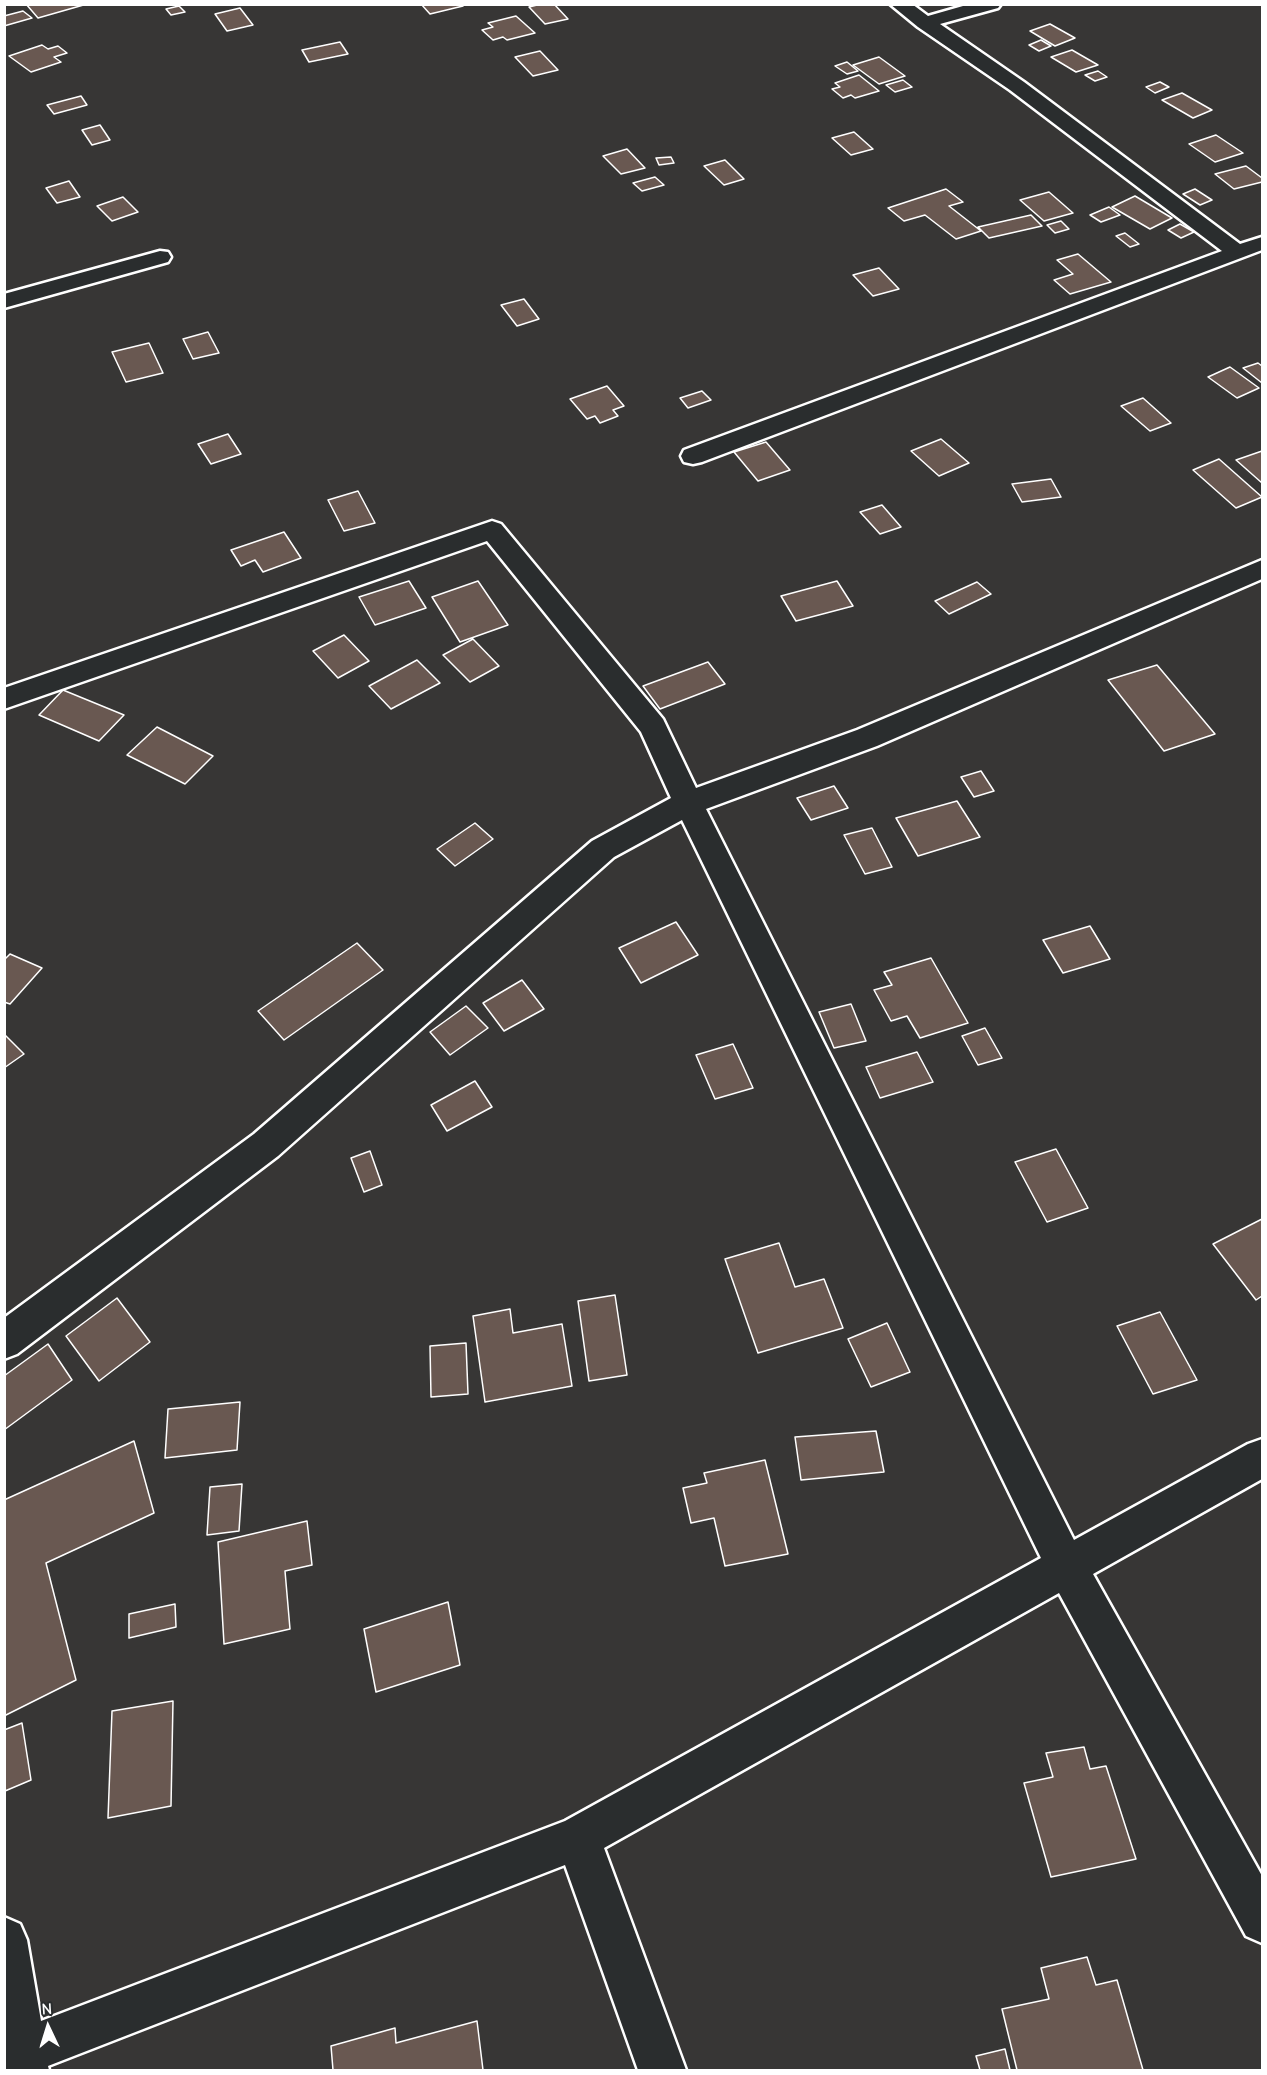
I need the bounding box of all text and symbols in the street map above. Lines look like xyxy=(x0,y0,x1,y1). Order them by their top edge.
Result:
north arrow xyxy=(18,1997,78,2057)
text: N xyxy=(41,2000,53,2018)

